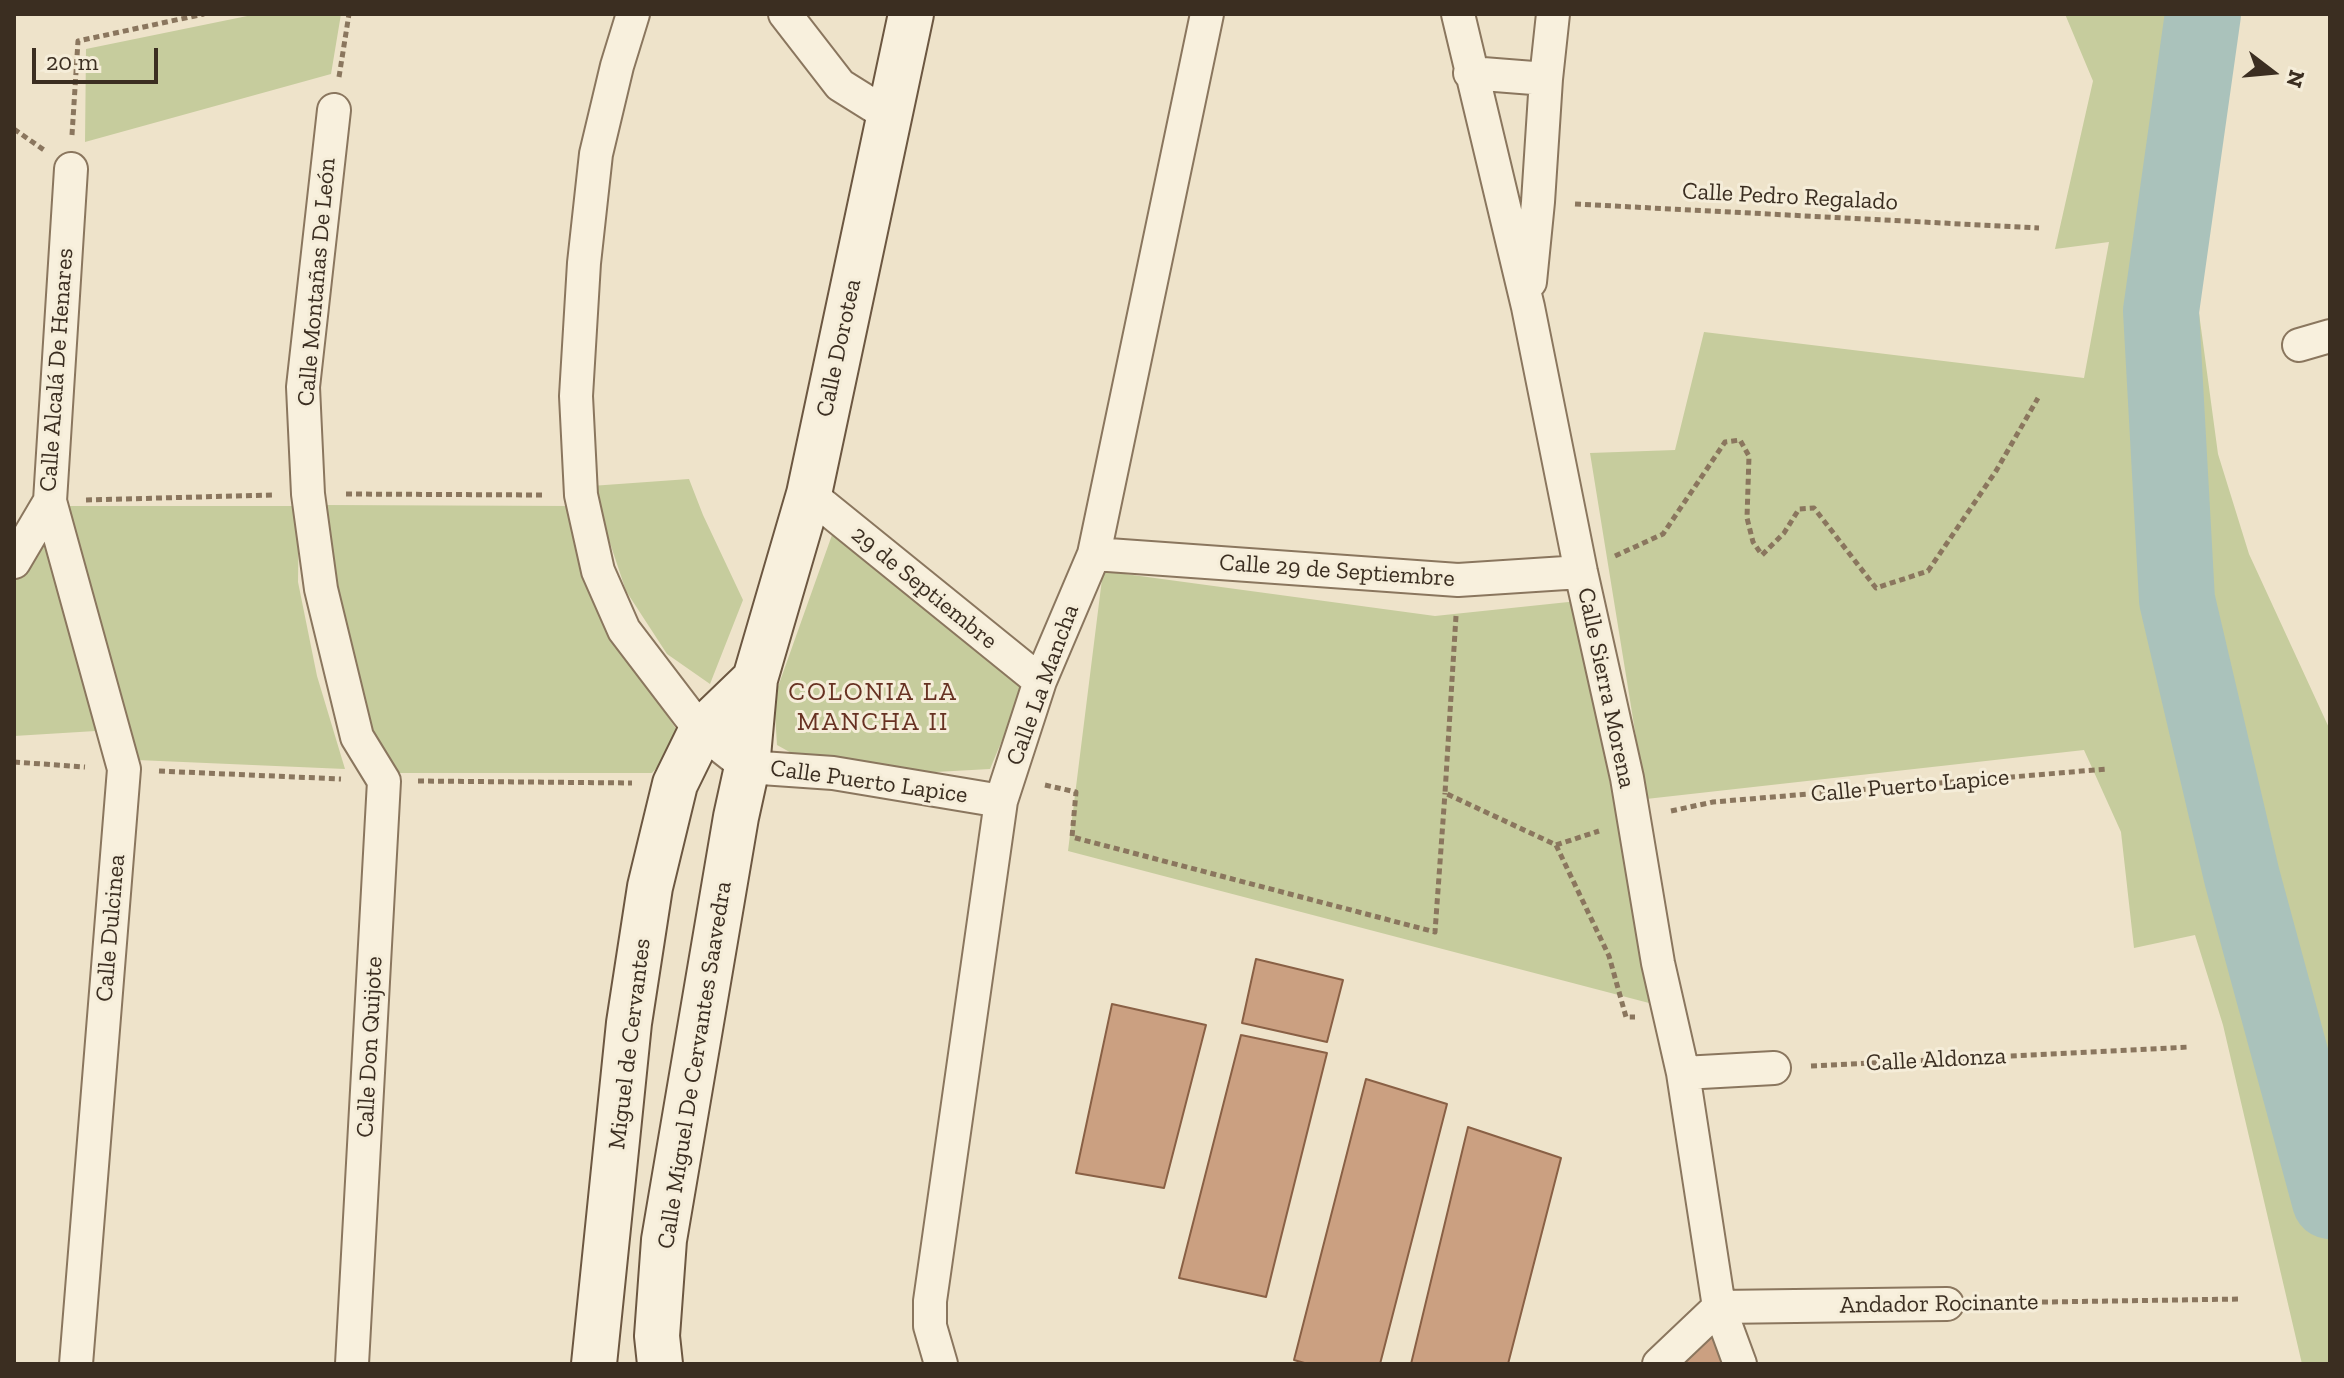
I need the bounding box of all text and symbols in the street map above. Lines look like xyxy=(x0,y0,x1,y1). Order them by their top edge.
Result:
scale bar xyxy=(36,32,162,82)
north arrow xyxy=(2232,32,2312,112)
text: 20 m xyxy=(46,47,98,76)
text: N xyxy=(2280,67,2311,91)
street label: Calle Montañas De León xyxy=(292,157,342,407)
street label: Calle Pedro Regalado xyxy=(1681,177,1899,217)
street label: Calle Alcalá De Henares xyxy=(34,247,80,493)
street label: Calle Dorotea xyxy=(810,277,868,419)
street label: 29 de Septiembre xyxy=(845,520,1003,656)
street label: Calle 29 de Septiembre xyxy=(1218,548,1456,594)
street label: Calle Sierra Morena xyxy=(1571,585,1641,791)
street label: Calle La Mancha xyxy=(1001,601,1085,769)
district label: COLONIA LA MANCHA II xyxy=(788,677,958,738)
street label: Calle Puerto Lapice xyxy=(769,754,969,810)
street label: Calle Puerto Lapice xyxy=(1810,763,2010,809)
street label: Calle Dulcinea xyxy=(90,853,132,1003)
street label: Calle Miguel De Cervantes Saavedra xyxy=(652,879,738,1251)
street label: Miguel de Cervantes xyxy=(603,937,657,1151)
street label: Calle Don Quijote xyxy=(351,956,389,1138)
street label: Calle Aldonza xyxy=(1865,1042,2007,1078)
street label: Andador Rocinante xyxy=(1839,1288,2039,1320)

